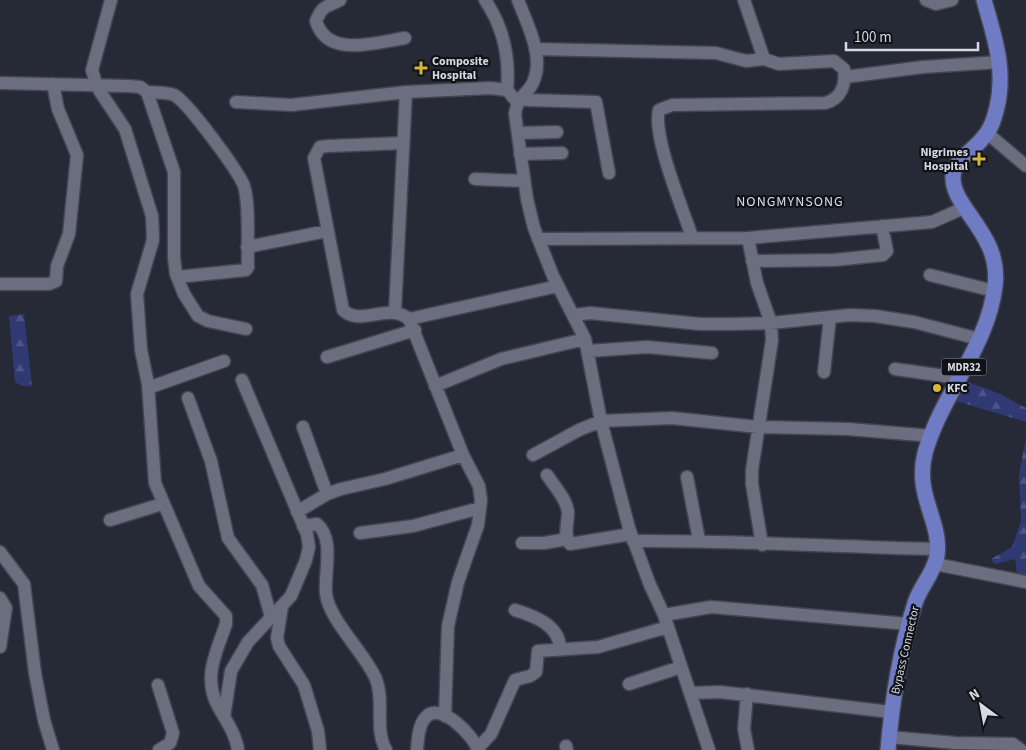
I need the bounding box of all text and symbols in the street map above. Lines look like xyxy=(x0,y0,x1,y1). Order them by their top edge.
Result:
scale bar xyxy=(846,20,978,52)
text: 100 m xyxy=(854,27,892,48)
place label: Composite Hospital xyxy=(432,53,489,84)
marker: Composite Hospital xyxy=(414,61,428,75)
place label: Nigrimes Hospital xyxy=(920,144,969,175)
marker: Nigrimes Hospital xyxy=(972,152,986,166)
district label: NONGMYNSONG xyxy=(736,192,844,212)
road number: MDR32 xyxy=(942,358,986,376)
place label: KFC xyxy=(947,380,968,397)
marker: KFC xyxy=(931,382,943,394)
street label: Bypass Connector xyxy=(887,604,924,696)
north arrow xyxy=(956,680,1006,730)
text: N xyxy=(965,684,984,706)

